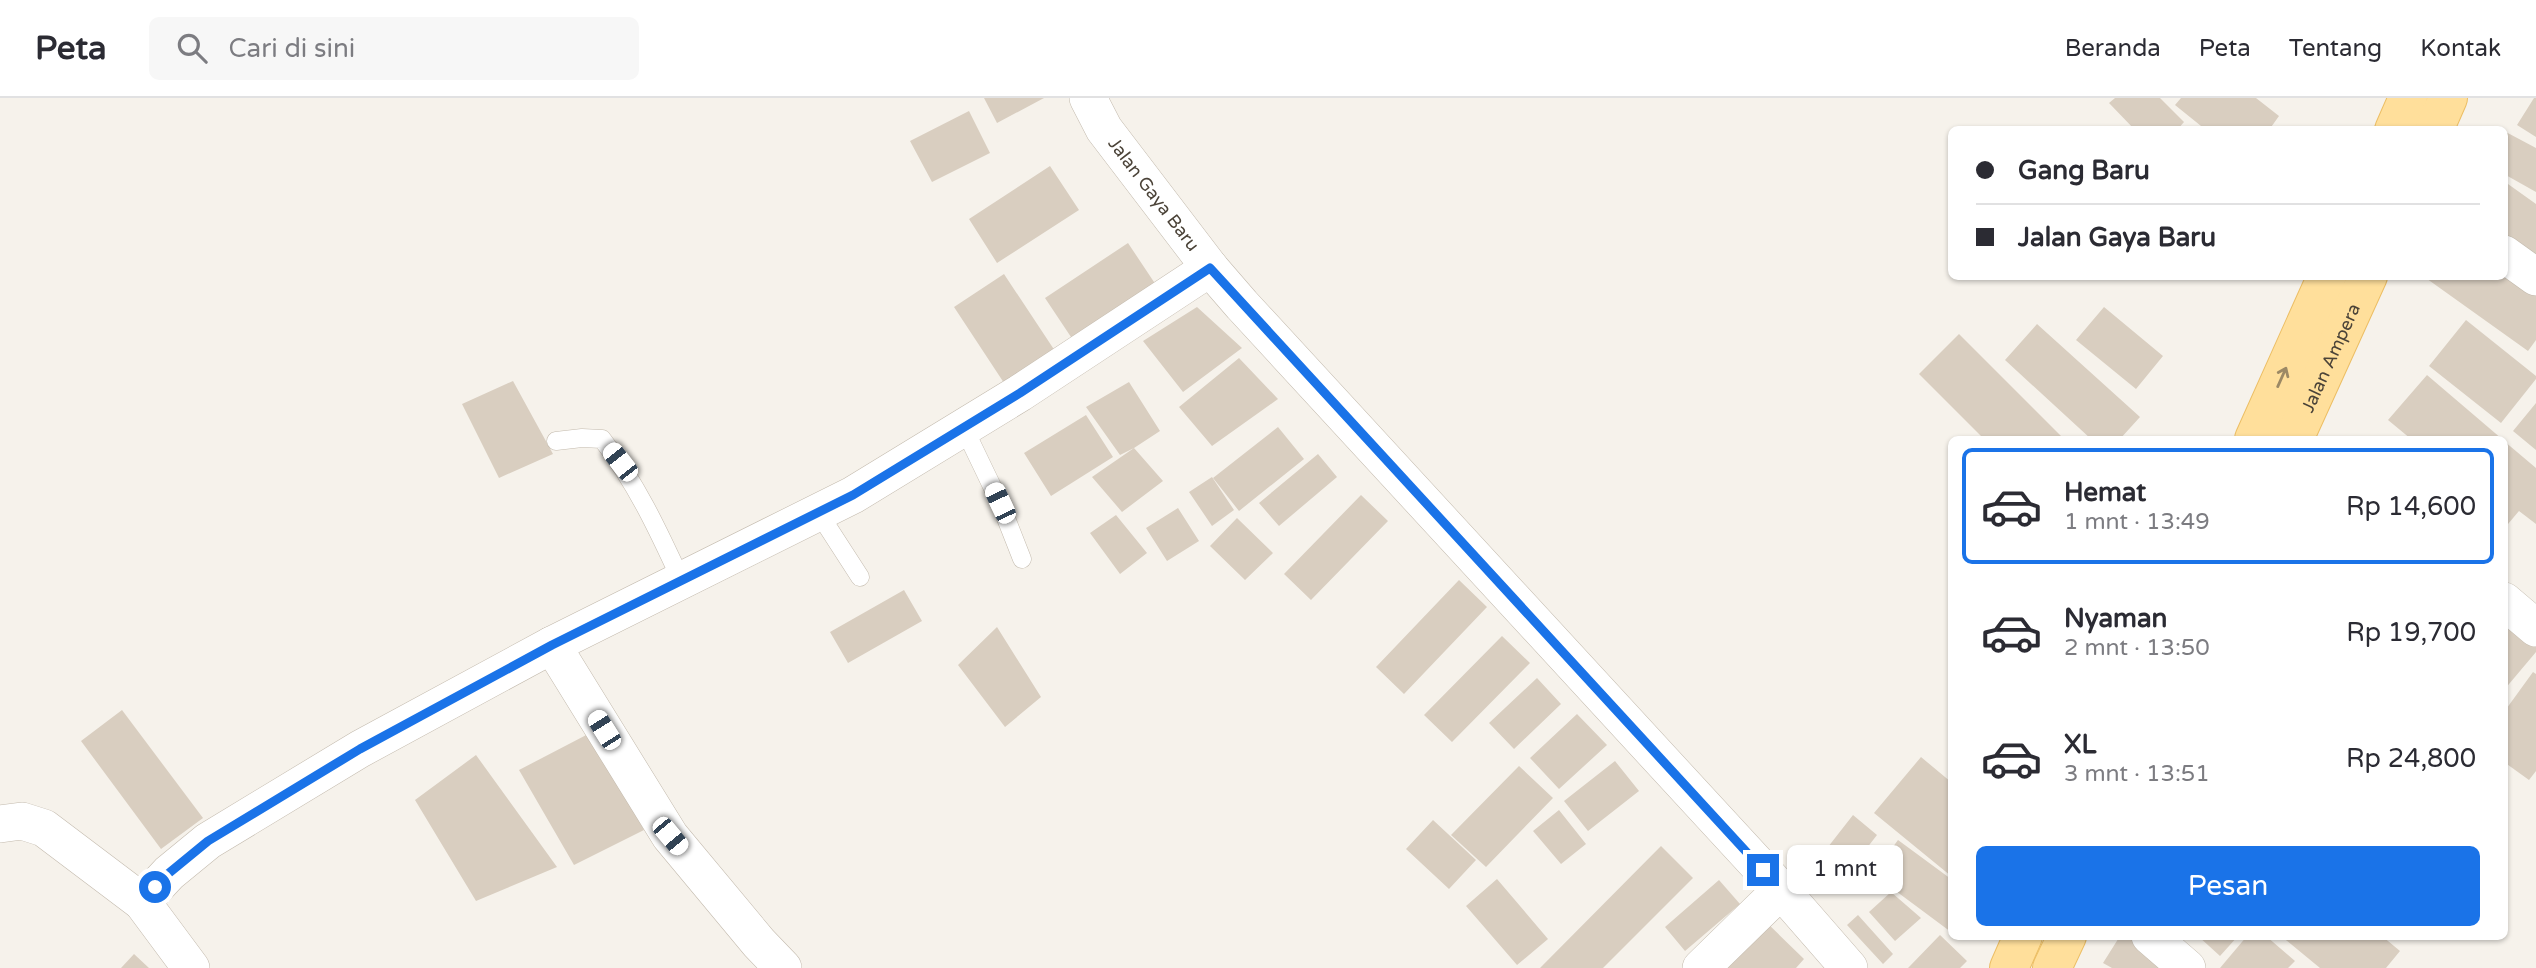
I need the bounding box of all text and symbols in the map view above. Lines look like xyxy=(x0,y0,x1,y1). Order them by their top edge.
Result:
search box xyxy=(149,17,639,80)
text: Peta xyxy=(35,29,107,68)
icon: search xyxy=(173,29,211,67)
text: Cari di sini xyxy=(229,33,355,64)
text: Beranda xyxy=(2065,34,2161,63)
text: Peta xyxy=(2199,34,2251,63)
text: Tentang xyxy=(2289,34,2382,63)
text: Kontak xyxy=(2420,34,2501,63)
street label: Jalan Gaya Baru xyxy=(1103,133,1204,256)
text: Gang Baru xyxy=(2018,155,2150,186)
text: Jalan Gaya Baru xyxy=(2018,222,2216,253)
street label: Jalan Ampera xyxy=(2297,300,2365,416)
one-way arrow xyxy=(2276,367,2289,388)
car xyxy=(599,439,642,485)
icon: car xyxy=(1980,475,2043,538)
text: Hemat xyxy=(2064,477,2146,508)
car xyxy=(982,480,1019,526)
text: Rp 14,600 xyxy=(2346,491,2476,522)
text: 1 mnt · 13:49 xyxy=(2064,508,2210,536)
icon: car xyxy=(1980,601,2043,664)
text: Nyaman xyxy=(2064,603,2167,634)
text: Rp 19,700 xyxy=(2346,617,2476,648)
text: 2 mnt · 13:50 xyxy=(2064,634,2210,662)
car xyxy=(584,707,625,753)
icon: car xyxy=(1980,727,2043,790)
text: XL xyxy=(2064,729,2096,760)
text: Rp 24,800 xyxy=(2346,743,2476,774)
text: 3 mnt · 13:51 xyxy=(2064,760,2210,788)
car xyxy=(649,813,692,859)
callout: 1 mnt xyxy=(1788,846,1903,894)
button: Pesan xyxy=(1976,846,2480,926)
route end xyxy=(1747,854,1779,886)
text: 1 mnt xyxy=(1813,855,1877,883)
route start xyxy=(139,871,171,903)

